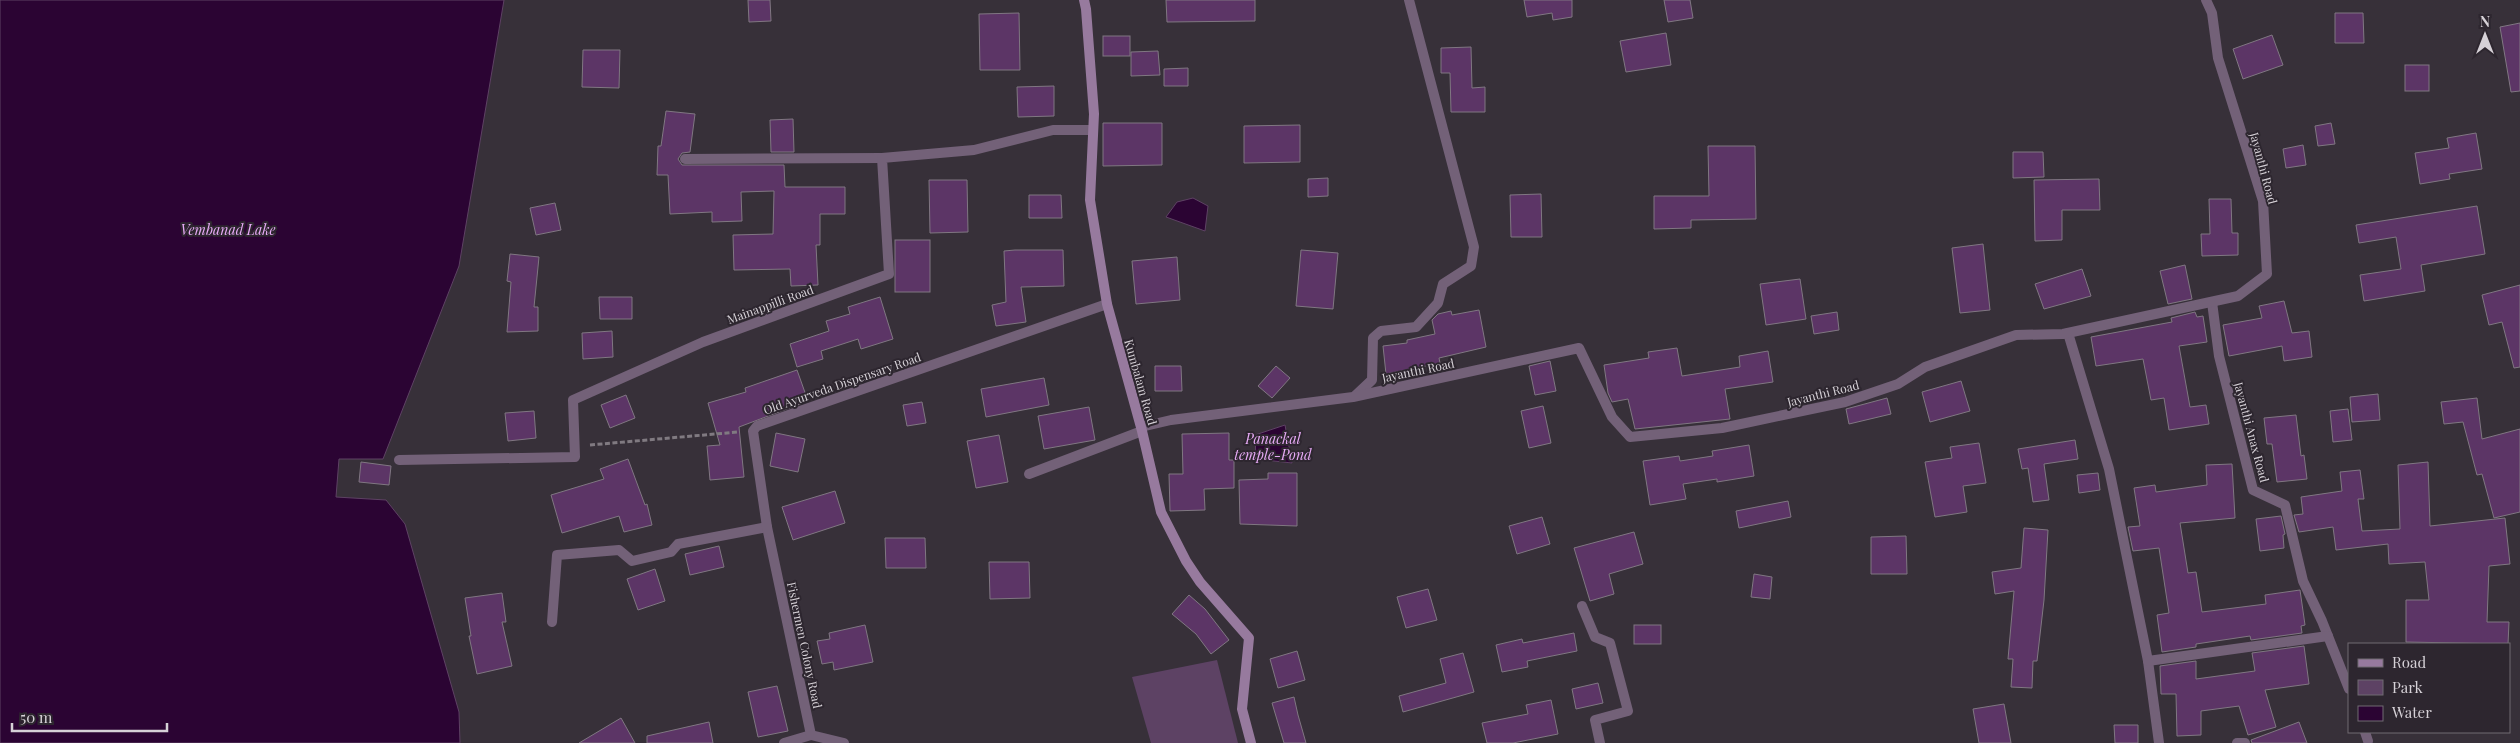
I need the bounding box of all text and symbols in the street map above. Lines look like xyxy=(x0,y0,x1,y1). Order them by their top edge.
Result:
north arrow xyxy=(2460,10,2510,60)
text: N xyxy=(2480,12,2490,31)
street label: Jayanthi Road xyxy=(2246,129,2281,206)
water label: Vembanad Lake xyxy=(180,220,276,239)
street label: Mainappilli Road xyxy=(724,281,816,327)
street label: Kumbalam Road xyxy=(1121,337,1161,427)
street label: Old Ayurveda Dispensary Road xyxy=(761,348,923,418)
street label: Jayanthi Road xyxy=(1379,354,1456,386)
street label: Jayanthi Road xyxy=(1784,376,1861,410)
street label: Jayanthi Anax Road xyxy=(2231,379,2273,484)
water label: Panackal temple-Pond xyxy=(1234,429,1312,464)
street label: Fishermen Colony Road xyxy=(784,580,826,710)
legend xyxy=(2348,643,2510,733)
text: Road xyxy=(2392,652,2426,672)
text: Park xyxy=(2392,677,2424,697)
scale bar xyxy=(12,700,168,732)
text: Water xyxy=(2391,702,2432,722)
text: 50 m xyxy=(20,707,53,727)

